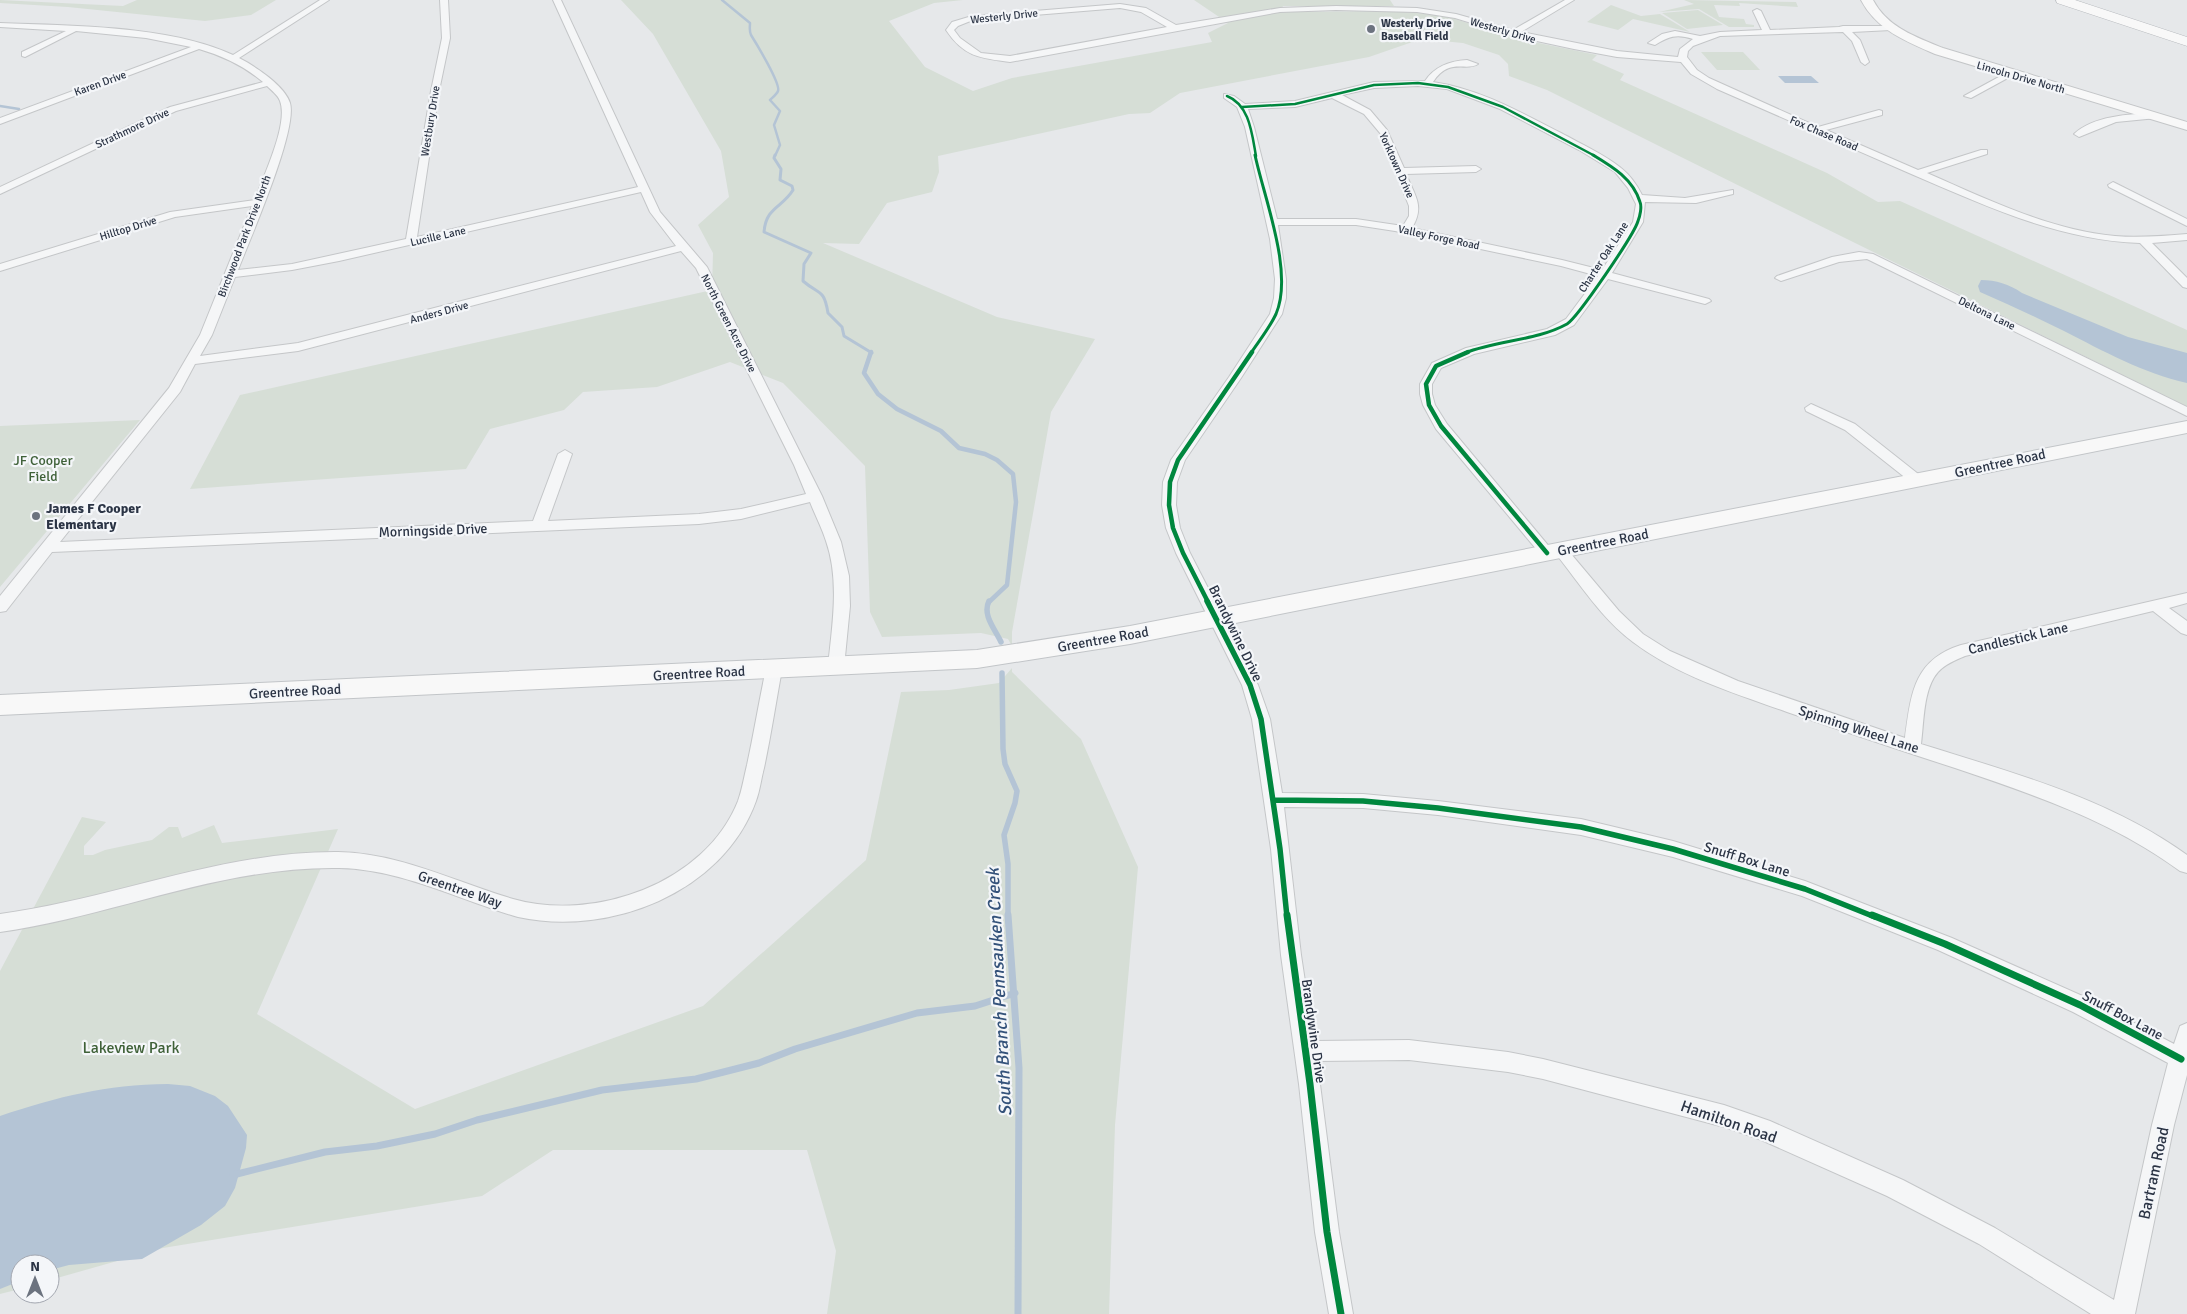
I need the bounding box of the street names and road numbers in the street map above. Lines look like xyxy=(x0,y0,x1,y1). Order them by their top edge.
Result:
street label: Westerly Drive xyxy=(970,6,1038,27)
street label: Westerly Drive xyxy=(1468,15,1537,46)
street label: Lincoln Drive North xyxy=(1975,59,2067,96)
street label: Karen Drive xyxy=(72,68,128,99)
street label: Westbury Drive xyxy=(418,85,442,157)
street label: Strathmore Drive xyxy=(93,106,171,151)
street label: Fox Chase Road xyxy=(1788,113,1860,154)
street label: Yorktown Drive xyxy=(1376,130,1417,200)
street label: Birchwood Park Drive North xyxy=(215,173,274,299)
street label: Hilltop Drive xyxy=(98,214,158,243)
street label: Charter Oak Lane xyxy=(1576,220,1631,295)
street label: Valley Forge Road xyxy=(1397,223,1481,253)
street label: Lucille Lane xyxy=(409,224,467,249)
street label: North Green Acre Drive xyxy=(698,272,759,374)
street label: Deltona Lane xyxy=(1956,294,2017,333)
street label: Anders Drive xyxy=(408,298,470,327)
street label: Greentree Road xyxy=(1953,446,2047,481)
street label: Morningside Drive xyxy=(378,520,488,541)
street label: Greentree Road xyxy=(1556,525,1650,560)
street label: Brandywine Drive xyxy=(1205,582,1266,684)
street label: Candlestick Lane xyxy=(1966,619,2070,658)
street label: Greentree Road xyxy=(1056,623,1150,656)
street label: Greentree Road xyxy=(652,663,746,684)
street label: Greentree Road xyxy=(248,681,342,702)
street label: Spinning Wheel Lane xyxy=(1796,702,1921,757)
street label: Snuff Box Lane xyxy=(1702,838,1792,881)
street label: Greentree Way xyxy=(416,867,504,912)
street label: Brandywine Drive xyxy=(1298,978,1329,1084)
street label: Snuff Box Lane xyxy=(2079,987,2166,1044)
street label: Hamilton Road xyxy=(1678,1096,1780,1148)
street label: Bartram Road xyxy=(2134,1125,2174,1221)

